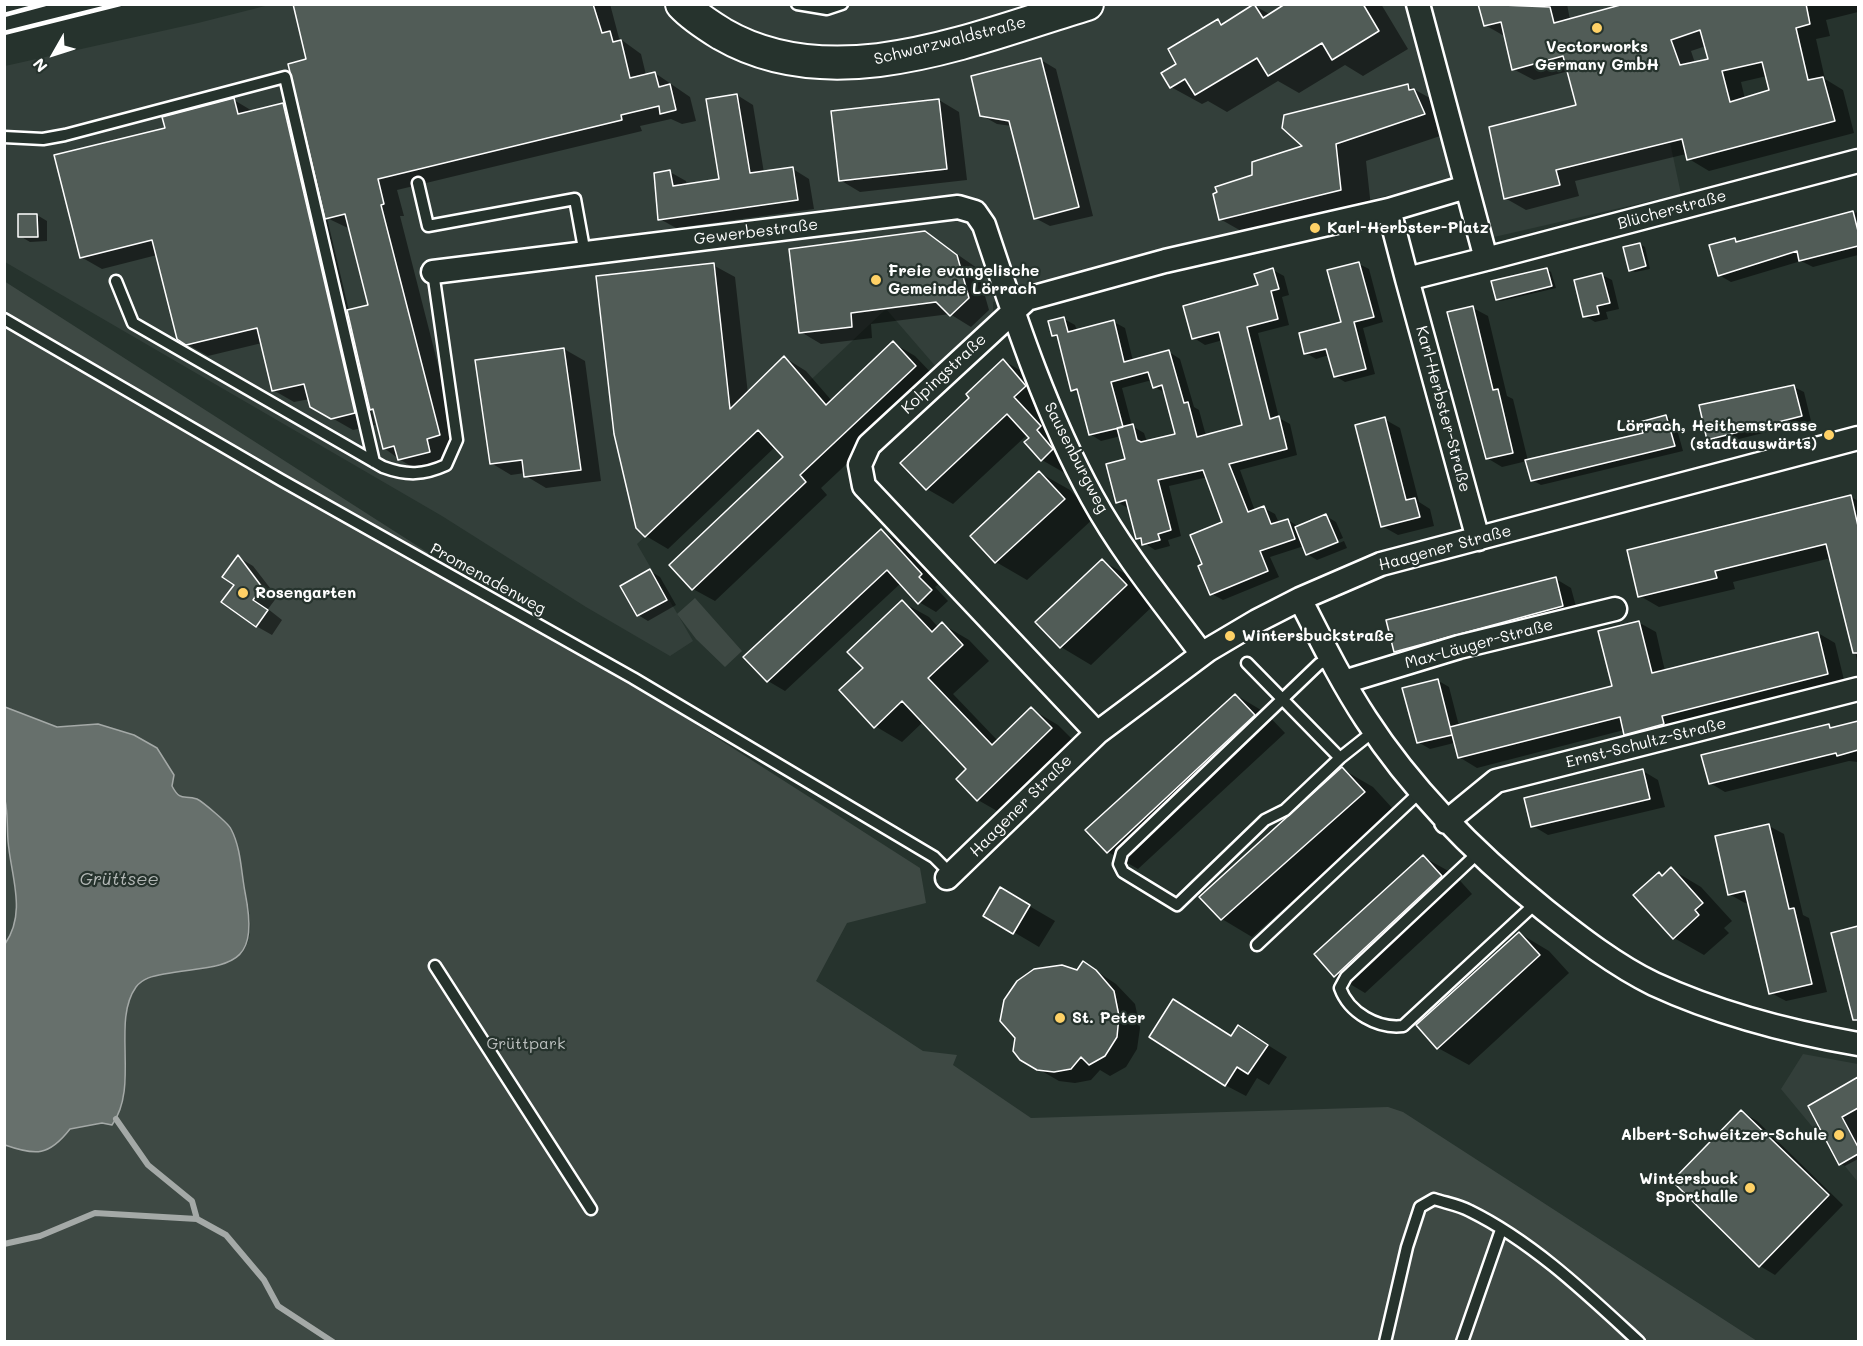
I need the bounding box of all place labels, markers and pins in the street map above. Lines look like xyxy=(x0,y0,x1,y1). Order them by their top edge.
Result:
marker: Vectorworks Germany GmbH xyxy=(1590,21,1604,35)
place label: Vectorworks Germany GmbH xyxy=(1535,37,1659,75)
place label: Karl-Herbster-Platz xyxy=(1327,218,1489,238)
marker: Karl-Herbster-Platz xyxy=(1308,221,1322,235)
place label: Freie evangelische Gemeinde Lörrach xyxy=(888,261,1039,299)
marker: Freie evangelische Gemeinde Lörrach xyxy=(869,273,883,287)
place label: Lörrach, Heithemstrasse (stadtauswärts) xyxy=(1617,416,1817,454)
marker: Lörrach, Heithemstrasse (stadtauswärts) xyxy=(1822,428,1836,442)
place label: Rosengarten xyxy=(255,583,356,603)
marker: Rosengarten xyxy=(236,586,250,600)
place label: Wintersbuckstraße xyxy=(1242,626,1394,646)
marker: Wintersbuckstraße xyxy=(1223,629,1237,643)
place label: St. Peter xyxy=(1072,1008,1145,1028)
marker: St. Peter xyxy=(1053,1011,1067,1025)
place label: Albert-Schweitzer-Schule xyxy=(1621,1125,1827,1145)
marker: Albert-Schweitzer-Schule xyxy=(1832,1128,1846,1142)
place label: Wintersbuck Sporthalle xyxy=(1639,1169,1738,1207)
marker: Wintersbuck Sporthalle xyxy=(1743,1181,1757,1195)

